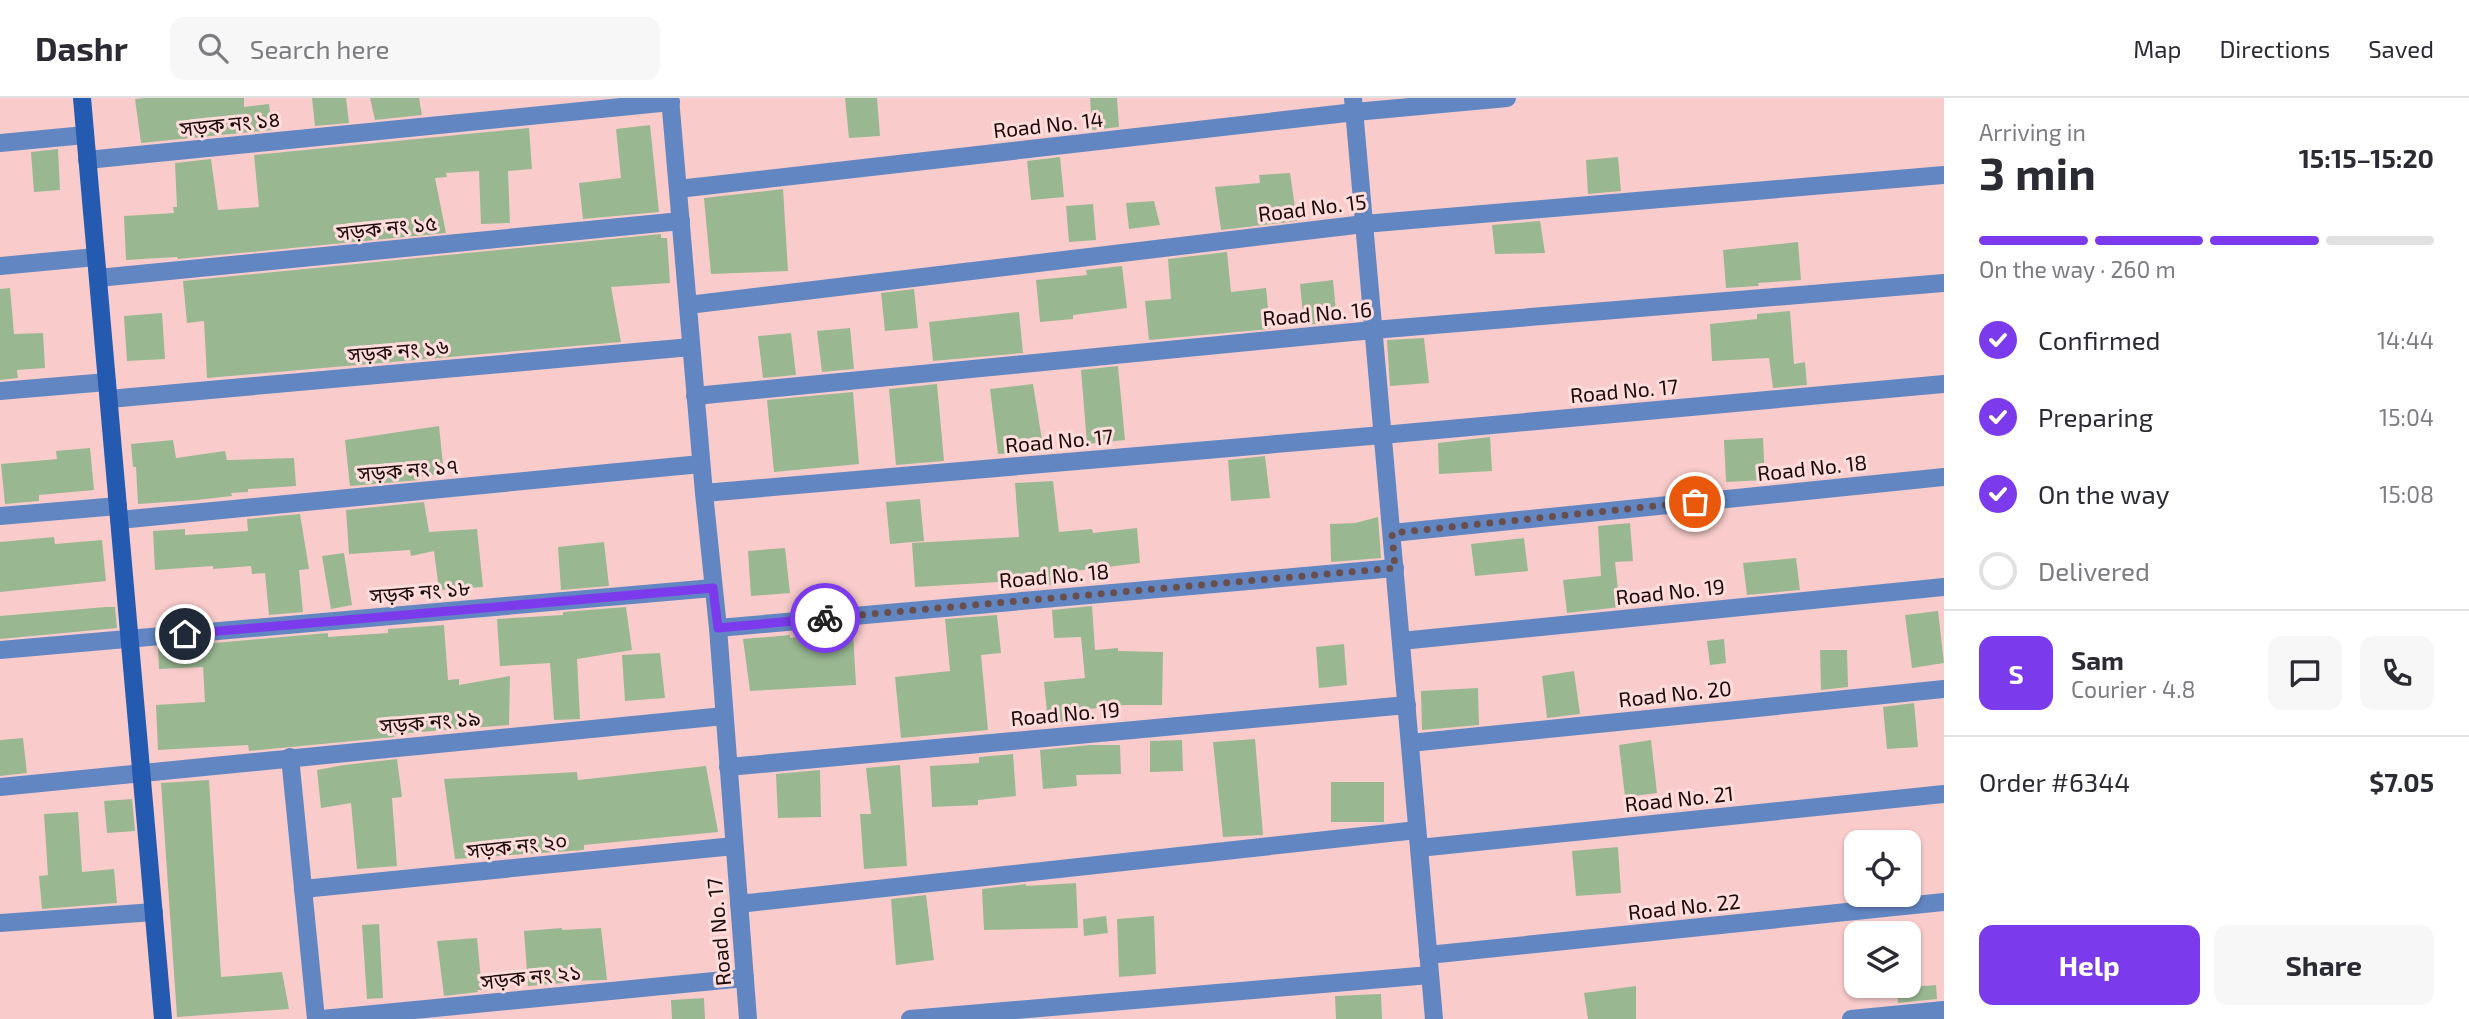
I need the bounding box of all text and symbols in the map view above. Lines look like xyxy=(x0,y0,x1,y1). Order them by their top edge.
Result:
search box xyxy=(170,17,660,80)
text: Dashr xyxy=(35,28,128,68)
icon: search xyxy=(194,29,232,67)
text: Search here xyxy=(250,33,389,64)
text: Map xyxy=(2133,34,2181,63)
text: Directions xyxy=(2219,34,2330,63)
text: Saved xyxy=(2368,34,2434,63)
street label: সড়ক নং ১৪ xyxy=(177,105,282,141)
street label: Road No. 14 xyxy=(992,106,1104,142)
text: Arriving in xyxy=(1979,118,2086,146)
text: 15:15–15:20 xyxy=(2299,142,2434,173)
text: 3 min xyxy=(1979,144,2096,199)
street label: Road No. 15 xyxy=(1256,188,1368,226)
street label: সড়ক নং ১৫ xyxy=(334,209,439,245)
text: On the way · 260 m xyxy=(1979,255,2176,283)
street label: Road No. 16 xyxy=(1261,296,1373,330)
icon: check xyxy=(1979,321,2017,359)
text: Confirmed xyxy=(2038,324,2161,355)
text: 14:44 xyxy=(2377,326,2434,354)
street label: সড়ক নং ১৬ xyxy=(346,333,449,367)
street label: Road No. 17 xyxy=(1569,373,1679,407)
icon: check xyxy=(1979,398,2017,436)
text: Preparing xyxy=(2038,401,2153,432)
text: 15:04 xyxy=(2379,403,2434,431)
street label: Road No. 17 xyxy=(1004,423,1114,457)
street label: Road No. 18 xyxy=(1756,449,1868,485)
street label: সড়ক নং ১৭ xyxy=(356,452,459,486)
pin xyxy=(1665,472,1725,532)
icon: check xyxy=(1979,475,2017,513)
text: On the way xyxy=(2038,478,2169,509)
text: 15:08 xyxy=(2379,480,2434,508)
icon: bag xyxy=(1676,483,1714,521)
text: Delivered xyxy=(2038,555,2150,586)
street label: Road No. 18 xyxy=(998,558,1110,592)
street label: Road No. 19 xyxy=(1614,573,1726,609)
street label: সড়ক নং ১৮ xyxy=(368,574,471,608)
courier xyxy=(790,583,860,653)
icon: bike xyxy=(806,599,844,637)
pin xyxy=(155,604,215,664)
icon: home xyxy=(166,615,204,653)
button: chat xyxy=(2268,636,2342,710)
button: phone xyxy=(2360,636,2434,710)
text: Sam xyxy=(2071,644,2124,675)
text: S xyxy=(2008,658,2024,689)
street label: Road No. 20 xyxy=(1617,675,1733,711)
text: Courier · 4.8 xyxy=(2071,675,2195,703)
street label: Road No. 19 xyxy=(1009,696,1121,730)
street label: সড়ক নং ১৯ xyxy=(378,704,481,738)
text: Order #6344 xyxy=(1979,766,2130,797)
text: $7.05 xyxy=(2369,766,2434,797)
street label: Road No. 21 xyxy=(1623,780,1735,816)
street label: সড়ক নং ২০ xyxy=(464,827,569,863)
map controls xyxy=(1844,830,1921,998)
button: locate xyxy=(1844,830,1921,907)
street label: Road No. 17 xyxy=(701,877,735,987)
street label: Road No. 22 xyxy=(1627,888,1741,924)
button: layers xyxy=(1844,921,1921,998)
button: Help xyxy=(1979,925,2200,1005)
button: Share xyxy=(2214,925,2434,1005)
street label: সড়ক নং ২১ xyxy=(478,958,583,994)

